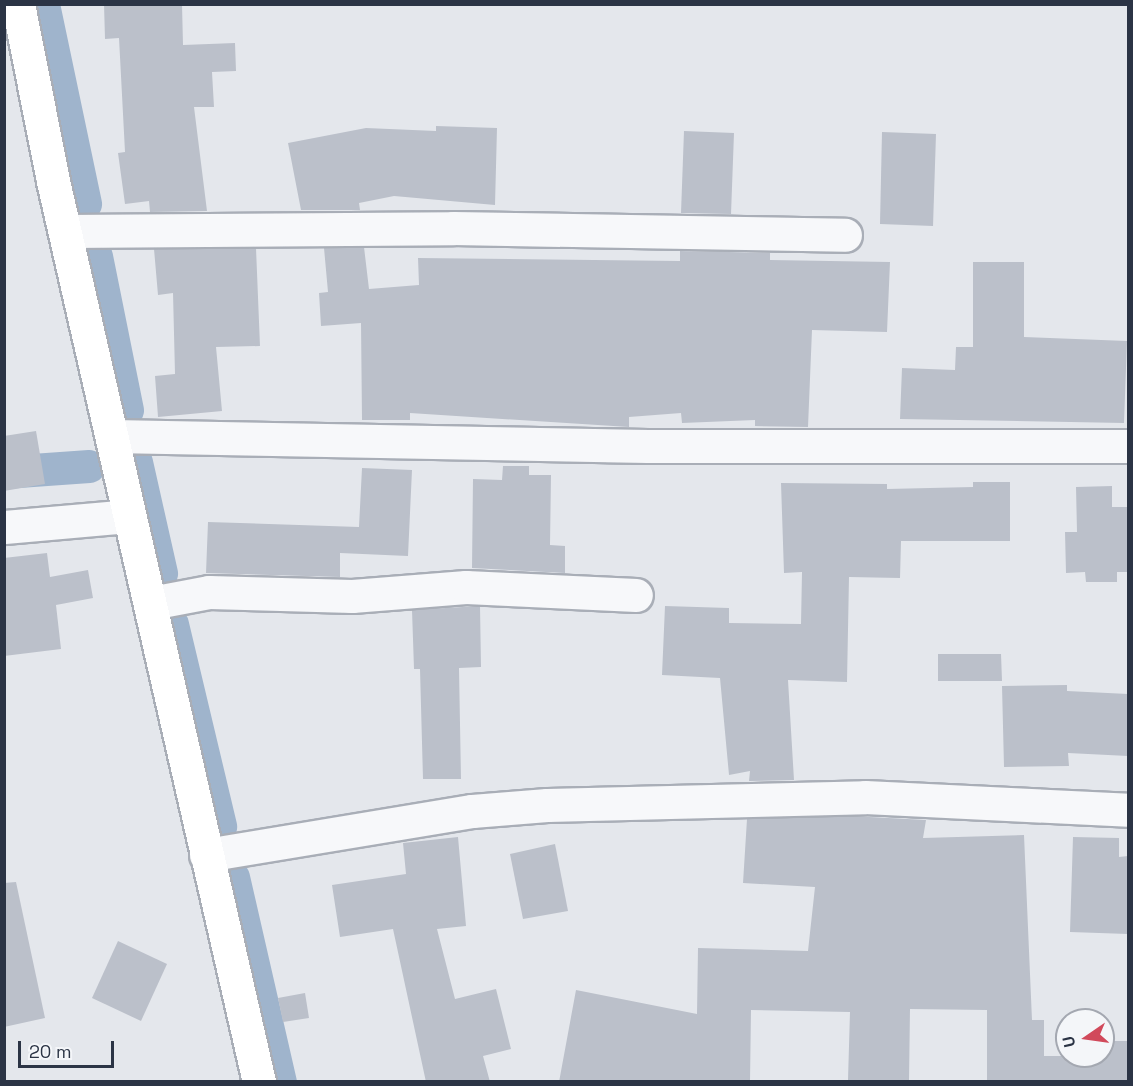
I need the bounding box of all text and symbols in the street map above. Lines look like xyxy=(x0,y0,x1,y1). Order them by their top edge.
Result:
north arrow xyxy=(1055,1008,1115,1068)
scale bar xyxy=(21,1029,117,1067)
text: U xyxy=(1057,1034,1080,1049)
text: 20 m xyxy=(29,1040,72,1063)

